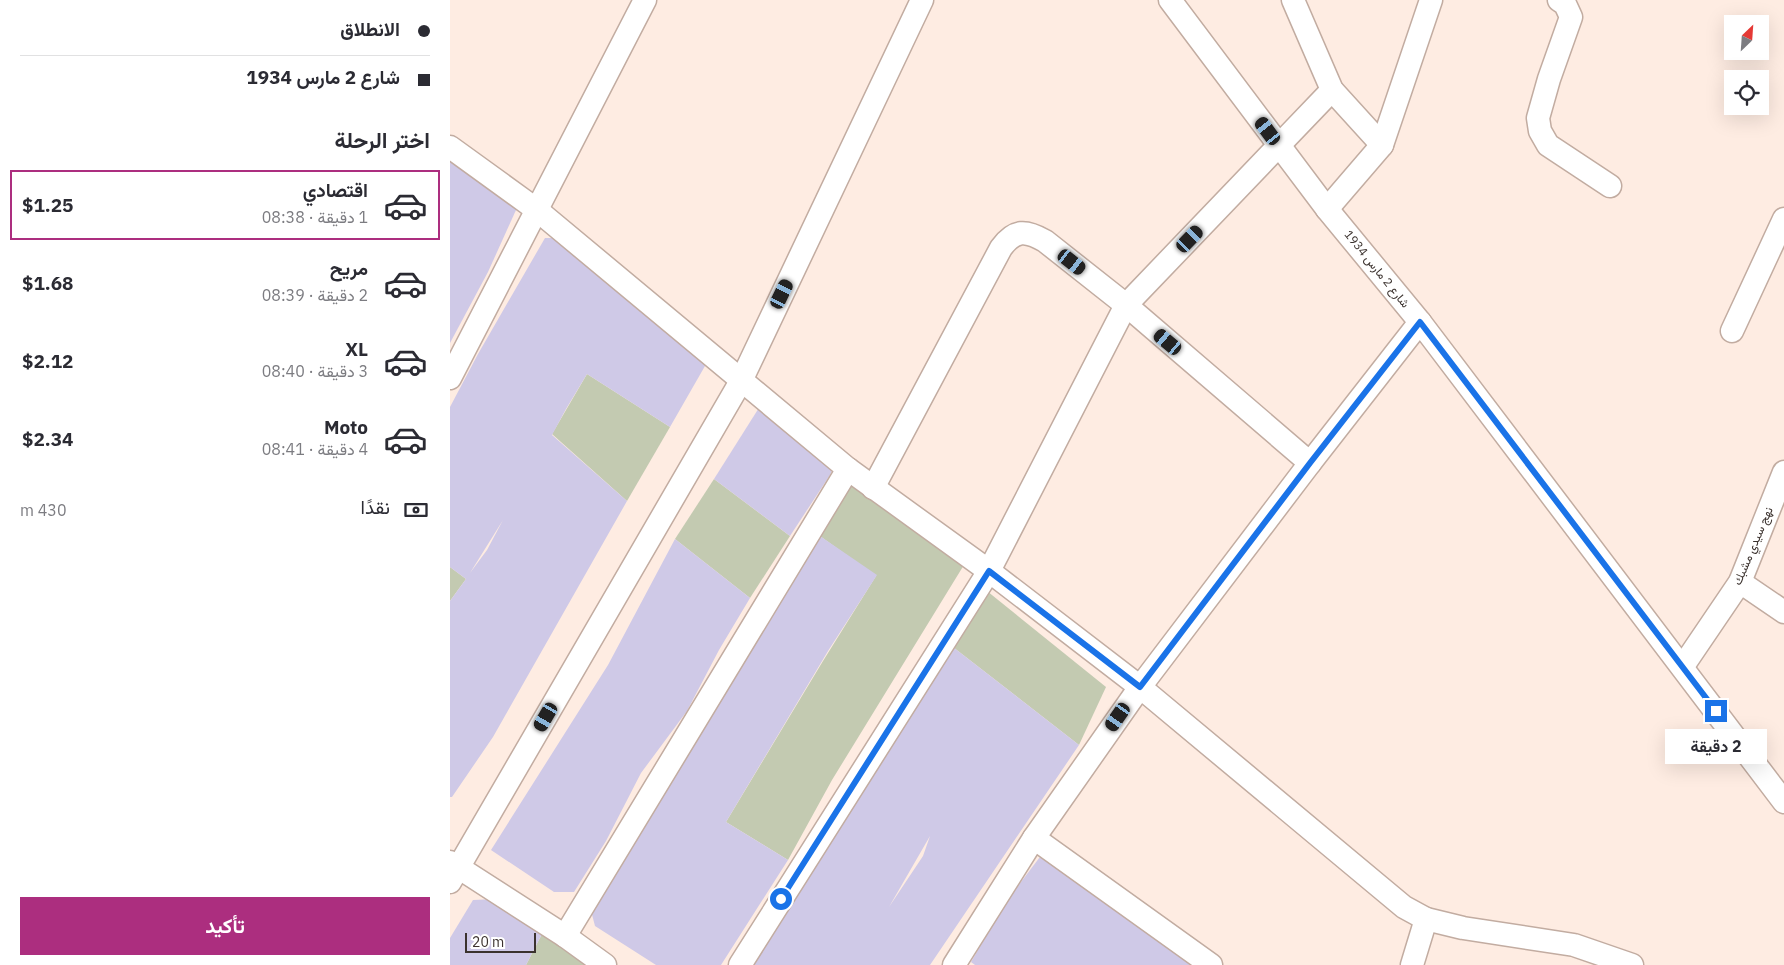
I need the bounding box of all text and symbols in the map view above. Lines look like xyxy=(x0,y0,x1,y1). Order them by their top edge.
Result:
north arrow xyxy=(1724,15,1769,60)
map controls xyxy=(1724,15,1769,115)
text: الانطلاق xyxy=(340,17,400,41)
text: شارع 2 مارس 1934 xyxy=(246,65,400,89)
button: locate xyxy=(1724,70,1769,115)
car xyxy=(1252,115,1283,147)
text: اختر الرحلة xyxy=(335,125,430,154)
text: اقتصادي xyxy=(303,178,368,202)
icon: car xyxy=(383,183,428,228)
text: $1.25 xyxy=(22,193,74,217)
text: 1 دقيقة · 08:38 xyxy=(262,207,368,227)
car xyxy=(1174,223,1205,255)
street label: شارع 2 مارس 1934 xyxy=(1340,227,1413,312)
car xyxy=(1055,247,1088,277)
text: مريح xyxy=(330,256,368,280)
icon: car xyxy=(383,261,428,306)
text: $1.68 xyxy=(22,271,74,295)
car xyxy=(768,277,795,311)
text: 2 دقيقة · 08:39 xyxy=(262,285,368,305)
car xyxy=(1151,327,1184,357)
text: XL xyxy=(345,337,368,361)
icon: car xyxy=(383,339,428,384)
text: $2.12 xyxy=(22,349,74,373)
text: 3 دقيقة · 08:40 xyxy=(262,361,368,381)
text: Moto xyxy=(324,415,368,439)
icon: car xyxy=(383,417,428,462)
text: $2.34 xyxy=(22,427,74,451)
text: 4 دقيقة · 08:41 xyxy=(262,439,368,459)
text: نقدًا xyxy=(361,495,390,519)
icon: cash xyxy=(402,496,430,524)
text: 430 m xyxy=(20,500,67,520)
street label: نهج سيدي مشبك xyxy=(1729,504,1779,588)
car xyxy=(532,700,559,734)
car xyxy=(1103,700,1132,734)
route end xyxy=(1705,700,1727,722)
callout: 2 دقيقة xyxy=(1665,728,1767,764)
text: 2 دقيقة xyxy=(1690,736,1742,756)
route start xyxy=(770,888,792,910)
button: تأكيد xyxy=(20,897,430,955)
scale bar xyxy=(465,930,536,953)
text: 20 m xyxy=(472,933,504,951)

